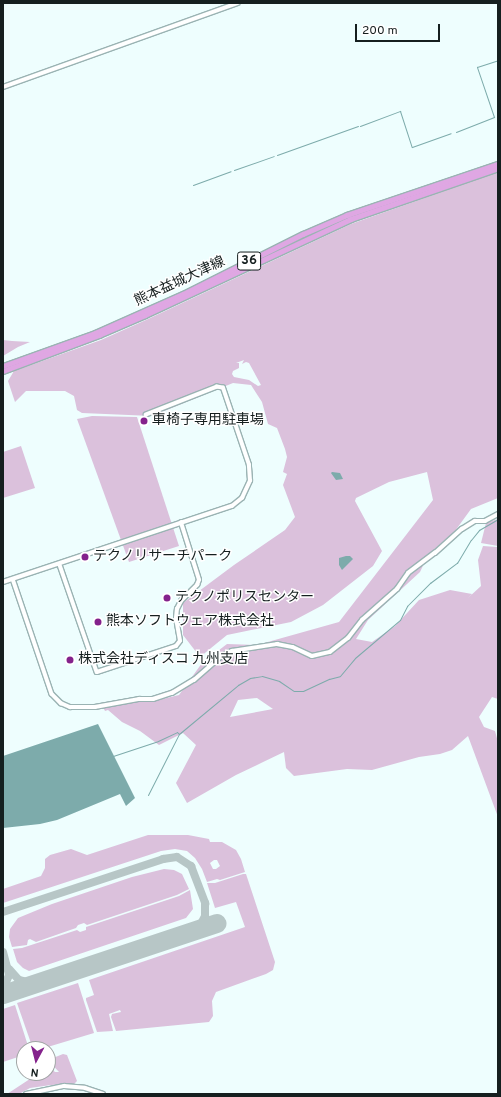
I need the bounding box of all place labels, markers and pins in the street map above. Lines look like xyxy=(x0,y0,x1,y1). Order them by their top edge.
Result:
place label: 車椅子専用駐車場 xyxy=(152,413,264,429)
marker: 車椅子専用駐車場 xyxy=(139,416,149,426)
place label: テクノリサーチパーク xyxy=(93,549,233,565)
marker: テクノリサーチパーク xyxy=(80,552,90,562)
place label: テクノポリスセンター xyxy=(175,590,315,606)
marker: テクノポリスセンター xyxy=(162,593,172,603)
place label: 熊本ソフトウェア株式会社 xyxy=(106,614,274,630)
marker: 熊本ソフトウェア株式会社 xyxy=(93,617,103,627)
place label: 株式会社ディスコ 九州支店 xyxy=(78,652,249,668)
marker: 株式会社ディスコ 九州支店 xyxy=(65,655,75,665)

